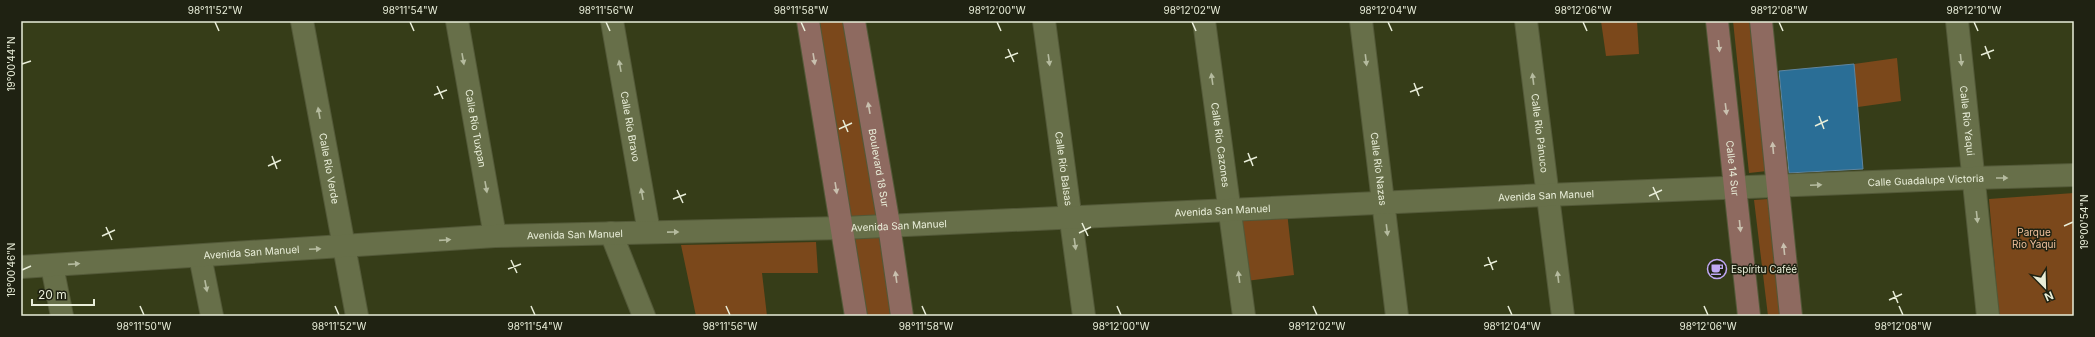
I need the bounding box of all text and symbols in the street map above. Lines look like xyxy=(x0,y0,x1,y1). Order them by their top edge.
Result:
text: 98°11'52"W xyxy=(188,4,242,16)
text: 98°11'54"W xyxy=(383,4,438,16)
text: 98°11'56"W xyxy=(579,4,634,16)
text: 98°11'58"W xyxy=(774,4,828,16)
text: 98°12'00"W xyxy=(968,4,1026,16)
text: 98°12'02"W xyxy=(1164,4,1221,16)
text: 98°12'04"W xyxy=(1359,4,1417,16)
text: 98°12'06"W xyxy=(1555,4,1612,16)
text: 98°12'08"W xyxy=(1751,4,1808,16)
text: 98°12'10"W xyxy=(1947,4,2002,16)
text: 19°00'44"N xyxy=(5,37,17,91)
one-way arrow xyxy=(1716,40,1723,52)
one-way arrow xyxy=(461,53,467,66)
one-way arrow xyxy=(812,53,818,66)
one-way arrow xyxy=(1046,54,1052,66)
one-way arrow xyxy=(1362,54,1369,66)
one-way arrow xyxy=(1958,54,1964,66)
one-way arrow xyxy=(617,59,623,72)
one-way arrow xyxy=(1209,73,1215,85)
one-way arrow xyxy=(1530,73,1536,85)
street label: Calle Río Yaqui xyxy=(1958,85,1977,156)
street label: Calle Río Tuxpan xyxy=(463,88,489,168)
street label: Calle Río Bravo xyxy=(618,90,643,163)
street label: Calle Río Pánuco xyxy=(1529,93,1551,173)
one-way arrow xyxy=(866,102,872,114)
street label: Calle Río Cazones xyxy=(1209,102,1232,188)
one-way arrow xyxy=(1723,103,1730,115)
one-way arrow xyxy=(316,106,322,119)
street label: Boulevard 18 Sur xyxy=(867,128,892,208)
street label: Calle Río Balsas xyxy=(1053,131,1075,207)
street label: Calle Río Verde xyxy=(317,132,342,205)
street label: Calle Río Nazas xyxy=(1369,132,1389,206)
street label: Calle 14 Sur xyxy=(1724,140,1742,197)
one-way arrow xyxy=(1770,142,1777,154)
street label: Calle Guadalupe Victoria xyxy=(1867,172,1984,188)
one-way arrow xyxy=(1996,175,2009,181)
one-way arrow xyxy=(483,181,489,194)
one-way arrow xyxy=(833,182,839,194)
one-way arrow xyxy=(1810,182,1823,188)
street label: Avenida San Manuel xyxy=(1498,187,1594,203)
one-way arrow xyxy=(639,188,645,200)
text: 19°00'54"N xyxy=(2078,194,2090,250)
street label: Avenida San Manuel xyxy=(1174,202,1271,218)
one-way arrow xyxy=(1974,211,1980,223)
street label: Avenida San Manuel xyxy=(851,217,947,234)
one-way arrow xyxy=(1736,220,1743,233)
one-way arrow xyxy=(1383,224,1390,236)
park label: Parque Rio Yaqui xyxy=(2012,226,2056,250)
street label: Avenida San Manuel xyxy=(527,227,623,241)
one-way arrow xyxy=(667,228,679,235)
one-way arrow xyxy=(439,236,451,243)
one-way arrow xyxy=(1072,238,1078,250)
text: 19°00'46"N xyxy=(5,243,17,297)
street label: Avenida San Manuel xyxy=(203,243,300,261)
one-way arrow xyxy=(1781,243,1787,255)
one-way arrow xyxy=(309,246,321,253)
cafe icon: Espíritu Caféé xyxy=(1706,258,1728,280)
one-way arrow xyxy=(68,261,80,268)
place label: Espíritu Caféé xyxy=(1731,263,1797,275)
north arrow xyxy=(2025,267,2065,307)
one-way arrow xyxy=(893,271,899,283)
one-way arrow xyxy=(1236,271,1242,283)
one-way arrow xyxy=(1555,271,1561,283)
one-way arrow xyxy=(203,280,209,292)
scale bar xyxy=(32,281,94,307)
text: 20 m xyxy=(38,287,67,302)
text: N xyxy=(2042,288,2056,304)
text: 98°11'50"W xyxy=(117,320,172,332)
text: 98°11'52"W xyxy=(312,320,366,332)
text: 98°11'54"W xyxy=(508,320,563,332)
text: 98°11'56"W xyxy=(703,320,758,332)
text: 98°11'58"W xyxy=(899,320,953,332)
text: 98°12'00"W xyxy=(1092,320,1150,332)
text: 98°12'02"W xyxy=(1289,320,1346,332)
text: 98°12'04"W xyxy=(1483,320,1541,332)
text: 98°12'06"W xyxy=(1680,320,1737,332)
text: 98°12'08"W xyxy=(1875,320,1932,332)

